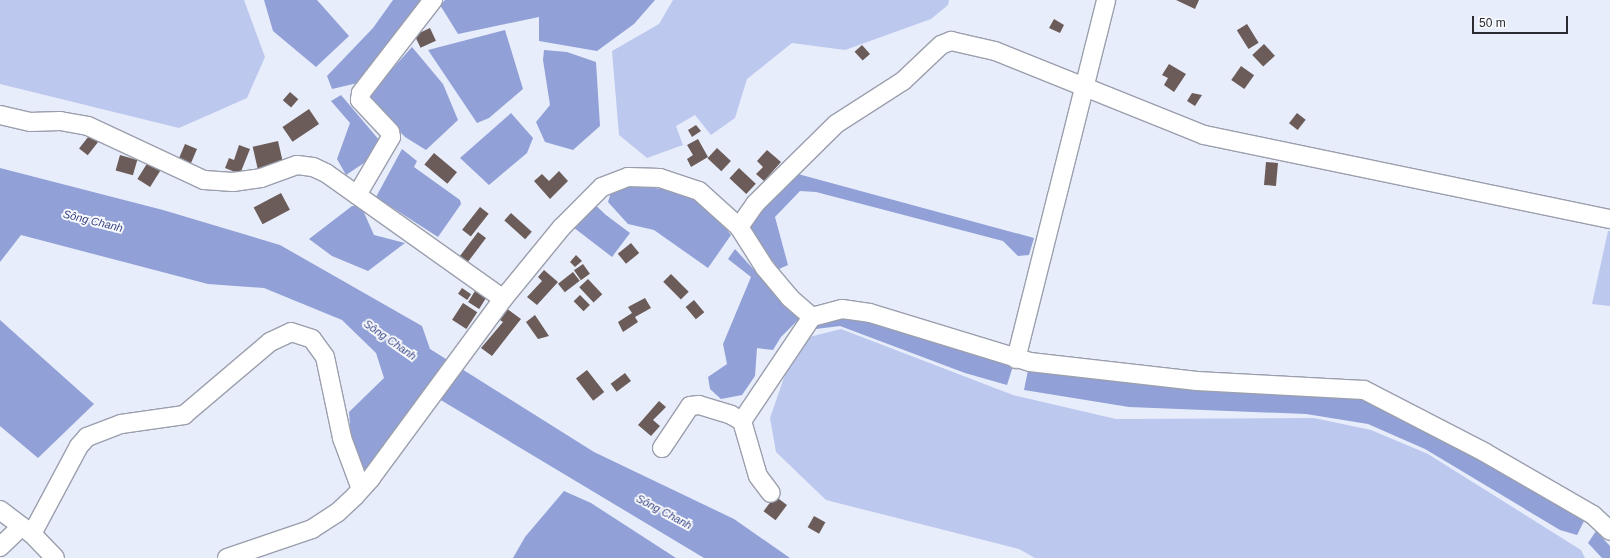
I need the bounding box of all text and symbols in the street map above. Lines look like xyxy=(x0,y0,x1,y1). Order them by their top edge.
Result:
scale bar xyxy=(1474,8,1570,34)
text: 50 m xyxy=(1479,16,1506,30)
water label: Sông Chanh xyxy=(62,207,124,235)
water label: Sông Chanh xyxy=(361,317,419,363)
water label: Sông Chanh xyxy=(634,492,694,532)

